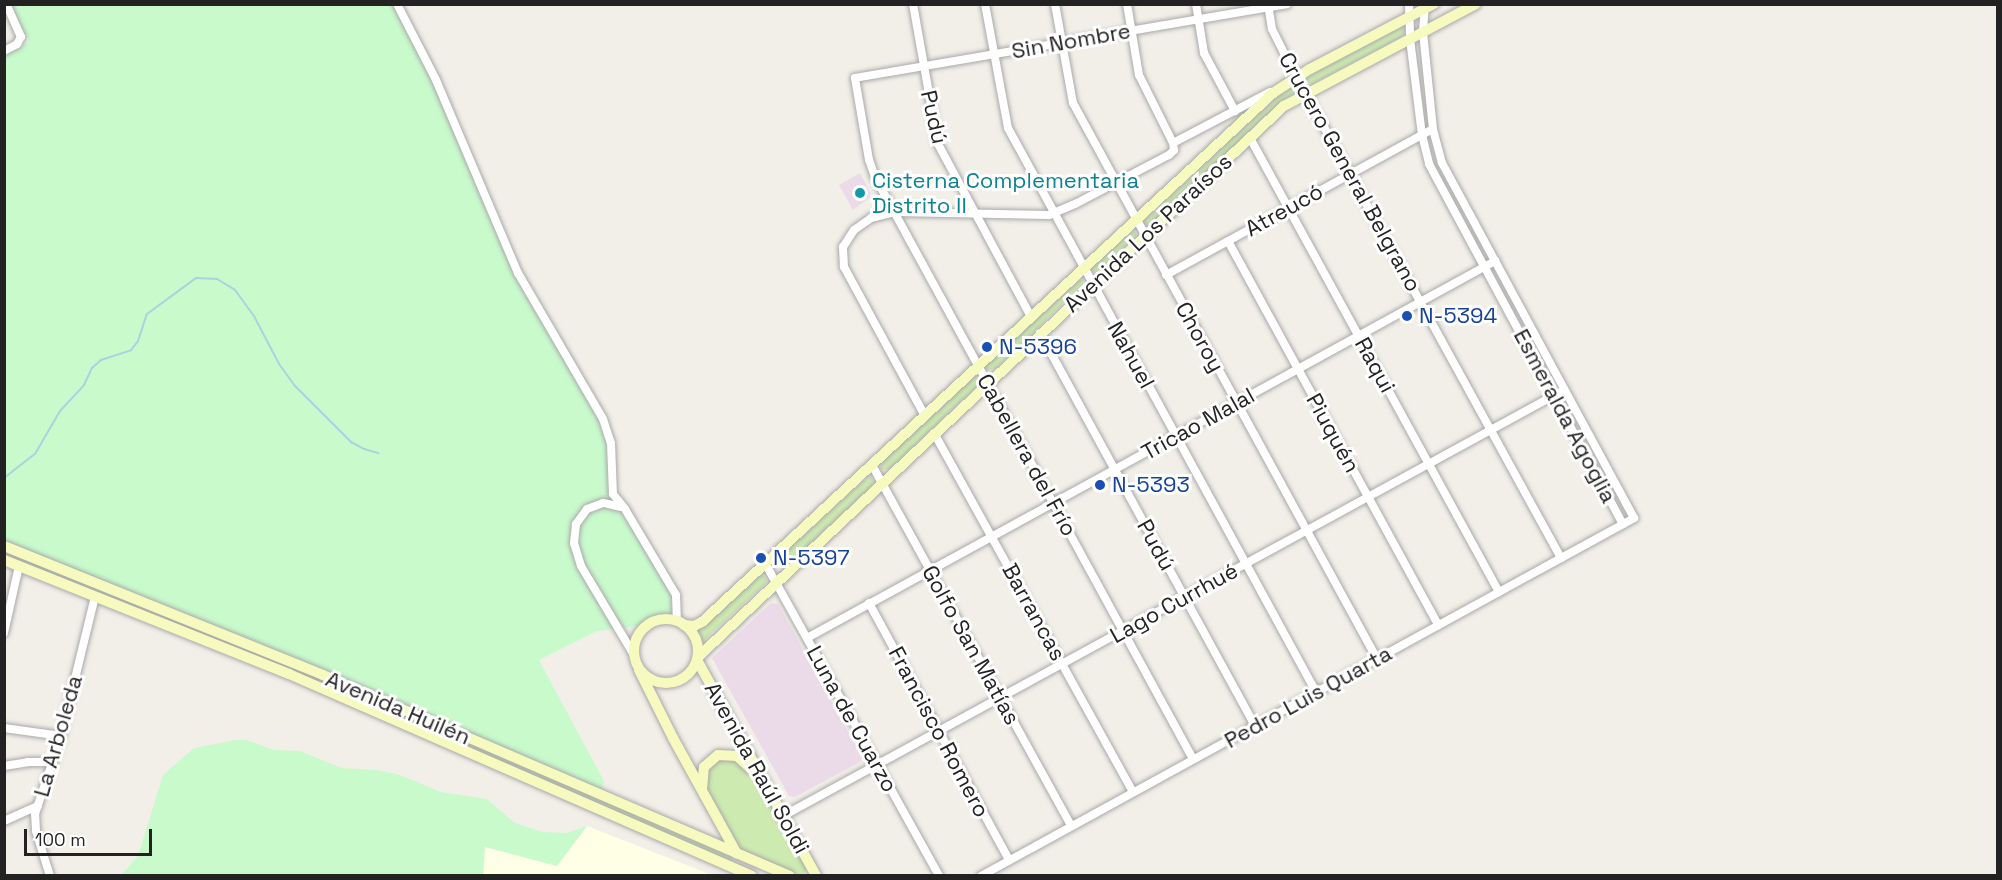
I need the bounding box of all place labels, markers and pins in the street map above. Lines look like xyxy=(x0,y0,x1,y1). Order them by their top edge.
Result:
place label: Cisterna Complementaria Distrito II xyxy=(872,167,1139,218)
marker: Cisterna Complementaria Distrito II xyxy=(853,186,867,200)
place label: N-5394 xyxy=(1419,303,1497,329)
marker: N-5394 xyxy=(1400,309,1414,323)
place label: N-5396 xyxy=(999,334,1077,360)
marker: N-5396 xyxy=(980,340,994,354)
place label: N-5393 xyxy=(1112,472,1190,498)
marker: N-5393 xyxy=(1093,478,1107,492)
place label: N-5397 xyxy=(773,545,850,571)
marker: N-5397 xyxy=(754,551,768,565)

